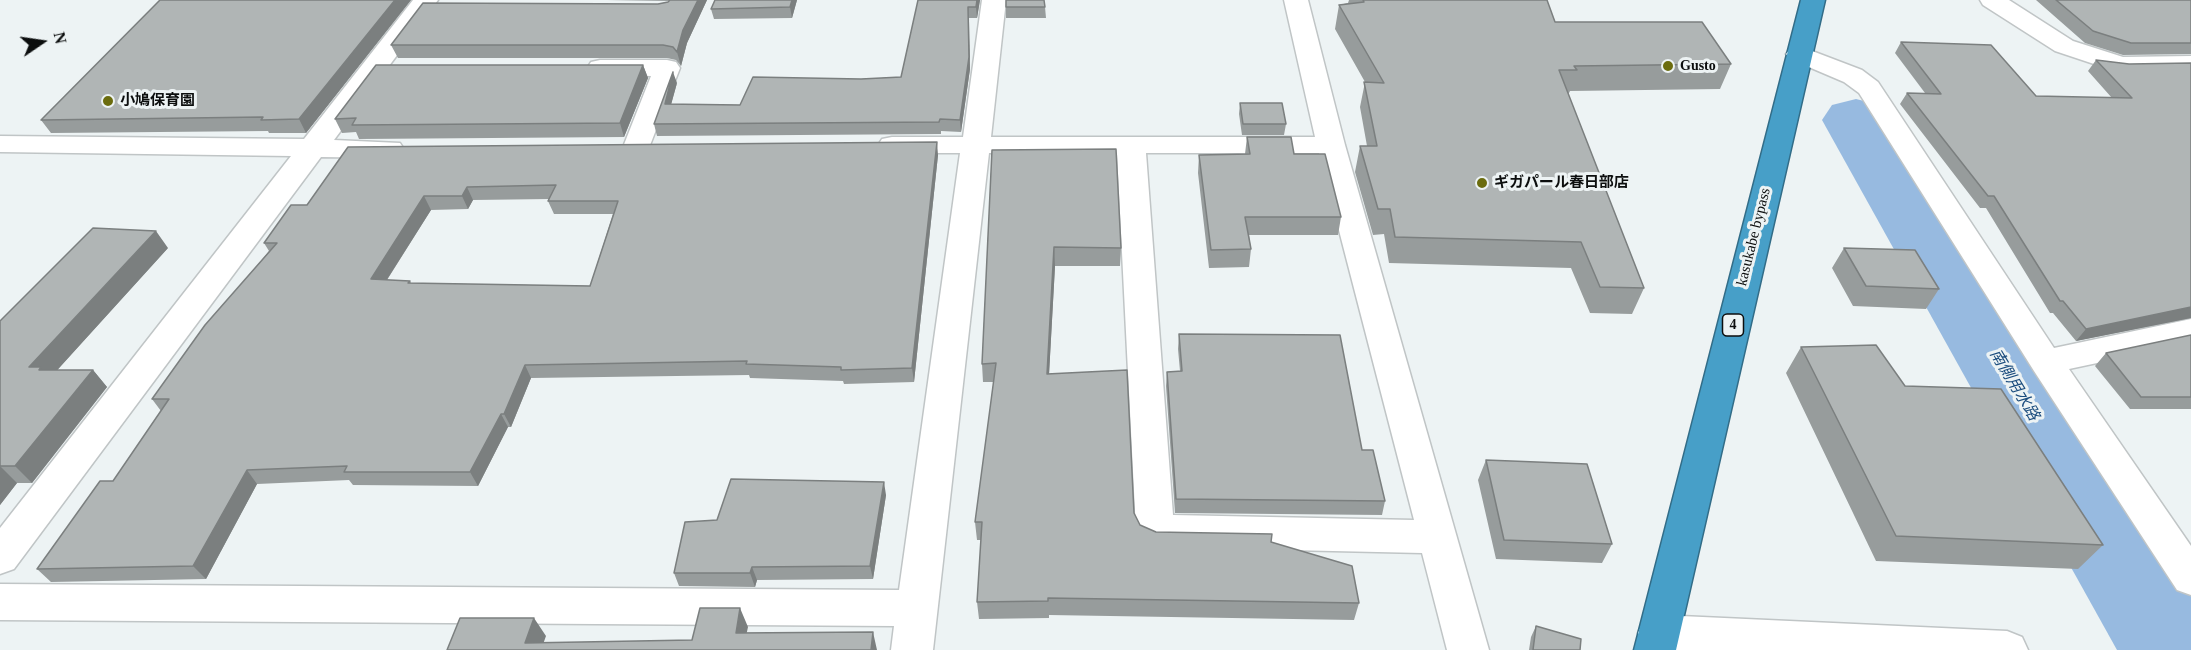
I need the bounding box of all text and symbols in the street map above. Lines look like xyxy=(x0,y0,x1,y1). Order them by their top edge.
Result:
north arrow xyxy=(12,12,72,72)
text: N xyxy=(50,30,70,45)
place label: Gusto xyxy=(1680,58,1716,74)
marker: Gusto xyxy=(1661,59,1675,73)
place label: 小鳩保育園 xyxy=(120,92,195,110)
marker: 小鳩保育園 xyxy=(101,94,115,108)
place label: ギガパール春日部店 xyxy=(1494,174,1629,192)
marker: ギガパール春日部店 xyxy=(1475,176,1489,190)
street label: kasukabe bypass xyxy=(1733,186,1775,288)
road number: 4 xyxy=(1722,314,1744,336)
water label: 南側用水路 xyxy=(1985,346,2043,424)

